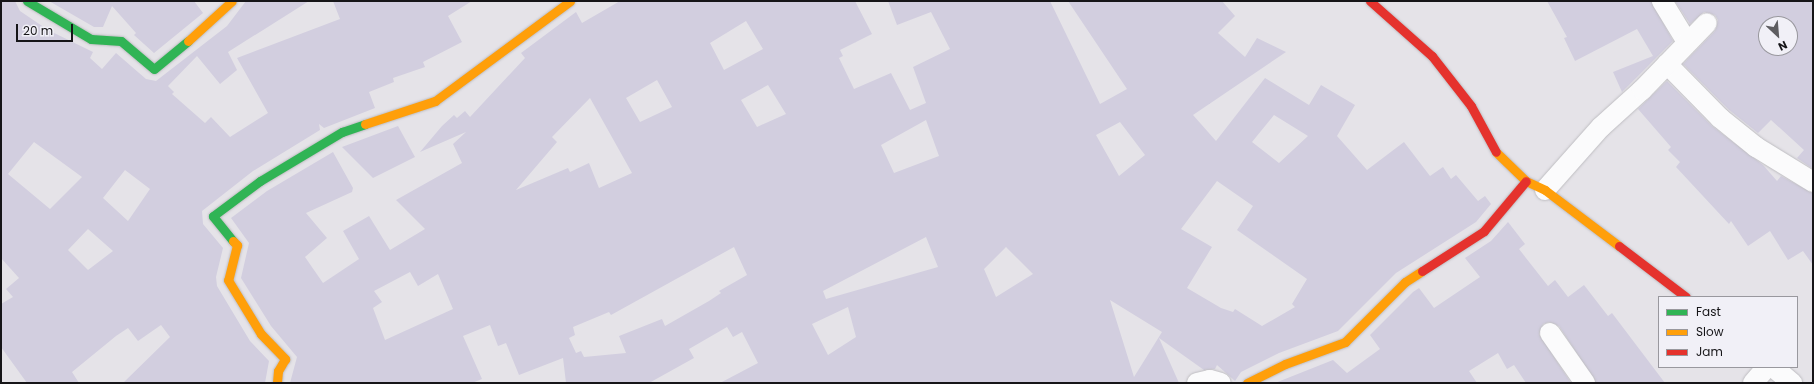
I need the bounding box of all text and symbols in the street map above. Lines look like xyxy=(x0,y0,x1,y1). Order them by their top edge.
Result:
scale bar xyxy=(18,16,75,42)
north arrow xyxy=(1758,16,1798,56)
text: 20 m xyxy=(23,22,53,39)
text: N xyxy=(1776,37,1790,55)
legend xyxy=(1658,296,1798,368)
text: Fast xyxy=(1696,303,1721,320)
text: Slow xyxy=(1696,323,1724,340)
text: Jam xyxy=(1696,343,1723,360)

